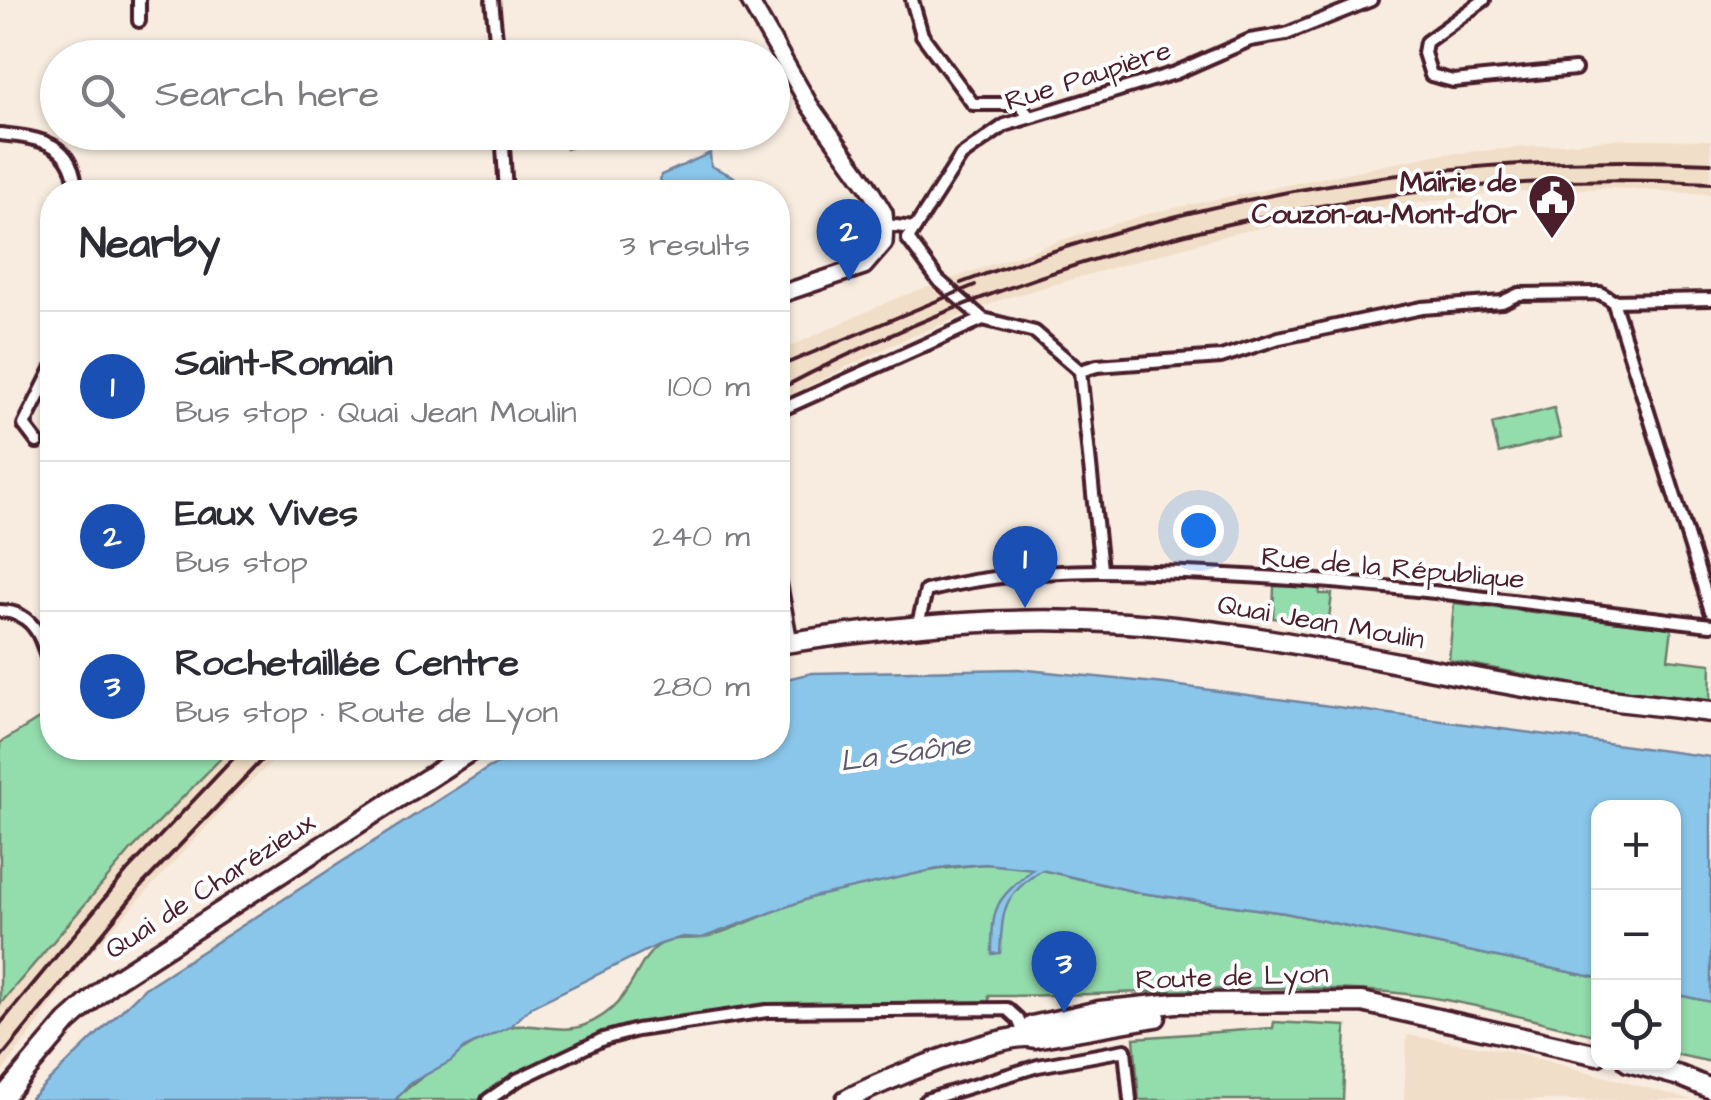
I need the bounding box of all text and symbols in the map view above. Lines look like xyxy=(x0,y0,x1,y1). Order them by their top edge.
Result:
street label: Rue Paupière xyxy=(1000,31,1176,121)
search box xyxy=(40,40,790,150)
icon: search xyxy=(75,68,130,123)
text: Search here xyxy=(155,69,379,121)
place label: Mairie de Couzon-au-Mont-d'Or xyxy=(1252,163,1518,234)
public building icon: Mairie de Couzon-au-Mont-d'Or xyxy=(1526,172,1578,240)
pin: 2 xyxy=(816,198,882,281)
text: Nearby xyxy=(80,216,220,274)
text: 3 results xyxy=(620,223,750,268)
text: Saint-Romain xyxy=(175,338,393,390)
text: 1 xyxy=(110,364,115,409)
text: 100 m xyxy=(668,364,750,409)
text: Bus stop · Quai Jean Moulin xyxy=(175,390,577,435)
text: Eaux Vives xyxy=(175,488,358,540)
your location xyxy=(1173,505,1224,556)
text: 2 xyxy=(103,514,122,559)
text: 240 m xyxy=(652,514,750,559)
pin: 1 xyxy=(992,526,1058,608)
street label: Rue de la République xyxy=(1260,537,1526,599)
text: Bus stop xyxy=(175,540,308,585)
street label: Quai Jean Moulin xyxy=(1215,585,1427,659)
text: Rochetaillée Centre xyxy=(175,638,519,690)
text: 3 xyxy=(104,664,121,709)
text: 280 m xyxy=(653,664,750,709)
text: Bus stop · Route de Lyon xyxy=(175,690,558,735)
water label: La Saône xyxy=(837,723,974,783)
map controls xyxy=(1591,800,1681,1070)
button: + xyxy=(1591,800,1681,890)
street label: Quai de Charézieux xyxy=(97,803,324,969)
button: − xyxy=(1591,890,1681,980)
pin: 3 xyxy=(1032,930,1096,1013)
street label: Route de Lyon xyxy=(1135,954,1329,1002)
button: locate xyxy=(1591,980,1681,1070)

